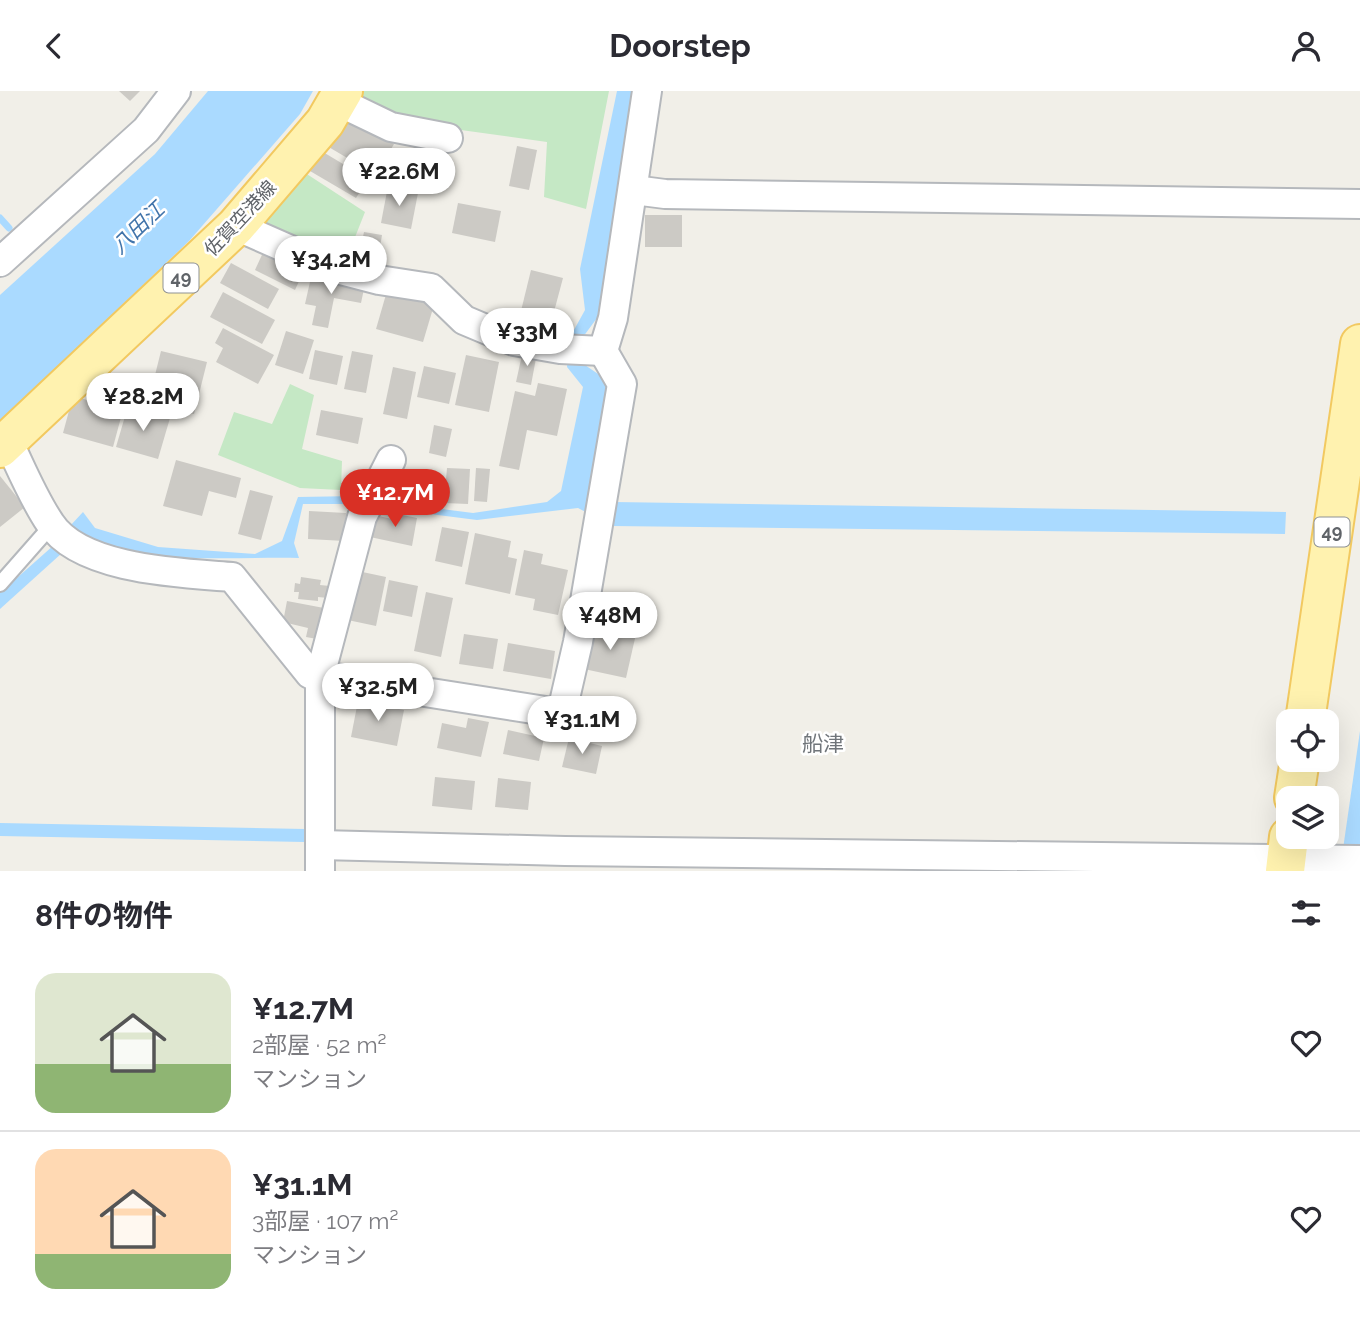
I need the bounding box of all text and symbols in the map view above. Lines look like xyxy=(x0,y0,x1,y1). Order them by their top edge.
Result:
icon: back xyxy=(35,27,73,65)
text: Doorstep xyxy=(609,27,751,64)
icon: person xyxy=(1287,27,1325,65)
pin: ¥22.6M xyxy=(342,149,456,208)
text: ¥22.6M xyxy=(358,157,440,184)
street label: 佐賀空港線 xyxy=(200,176,280,260)
water label: 八田江 xyxy=(106,195,170,259)
pin: ¥34.2M xyxy=(274,237,388,296)
text: ¥34.2M xyxy=(291,245,371,272)
road number: 49 xyxy=(164,263,198,293)
pin: ¥33M xyxy=(486,309,568,368)
text: ¥33M xyxy=(496,317,558,344)
pin: ¥28.2M xyxy=(86,373,200,433)
text: ¥28.2M xyxy=(102,382,184,409)
pin: ¥12.7M xyxy=(338,469,452,529)
text: ¥12.7M xyxy=(356,478,434,505)
road number: 49 xyxy=(1314,517,1350,547)
pin: ¥48M xyxy=(569,593,651,652)
text: ¥48M xyxy=(578,601,642,628)
pin: ¥32.5M xyxy=(321,663,435,723)
text: ¥32.5M xyxy=(338,672,418,699)
pin: ¥31.1M xyxy=(525,697,639,756)
text: ¥31.1M xyxy=(543,705,621,732)
map controls xyxy=(1276,709,1339,849)
button: locate xyxy=(1276,709,1339,772)
district label: 船津 xyxy=(802,731,844,756)
button: layers xyxy=(1276,786,1339,849)
icon: filters xyxy=(1287,894,1325,932)
text: 8件の物件 xyxy=(35,898,173,933)
text: ¥12.7M xyxy=(252,991,354,1026)
icon: home xyxy=(91,1001,175,1085)
icon: heart xyxy=(1287,1024,1325,1062)
text: 2部屋 · 52 m² xyxy=(252,1031,387,1058)
text: マンション xyxy=(252,1065,367,1092)
text: ¥31.1M xyxy=(252,1167,352,1202)
icon: home xyxy=(91,1177,175,1261)
icon: heart xyxy=(1287,1200,1325,1238)
text: 3部屋 · 107 m² xyxy=(252,1207,398,1234)
text: マンション xyxy=(252,1241,367,1268)

